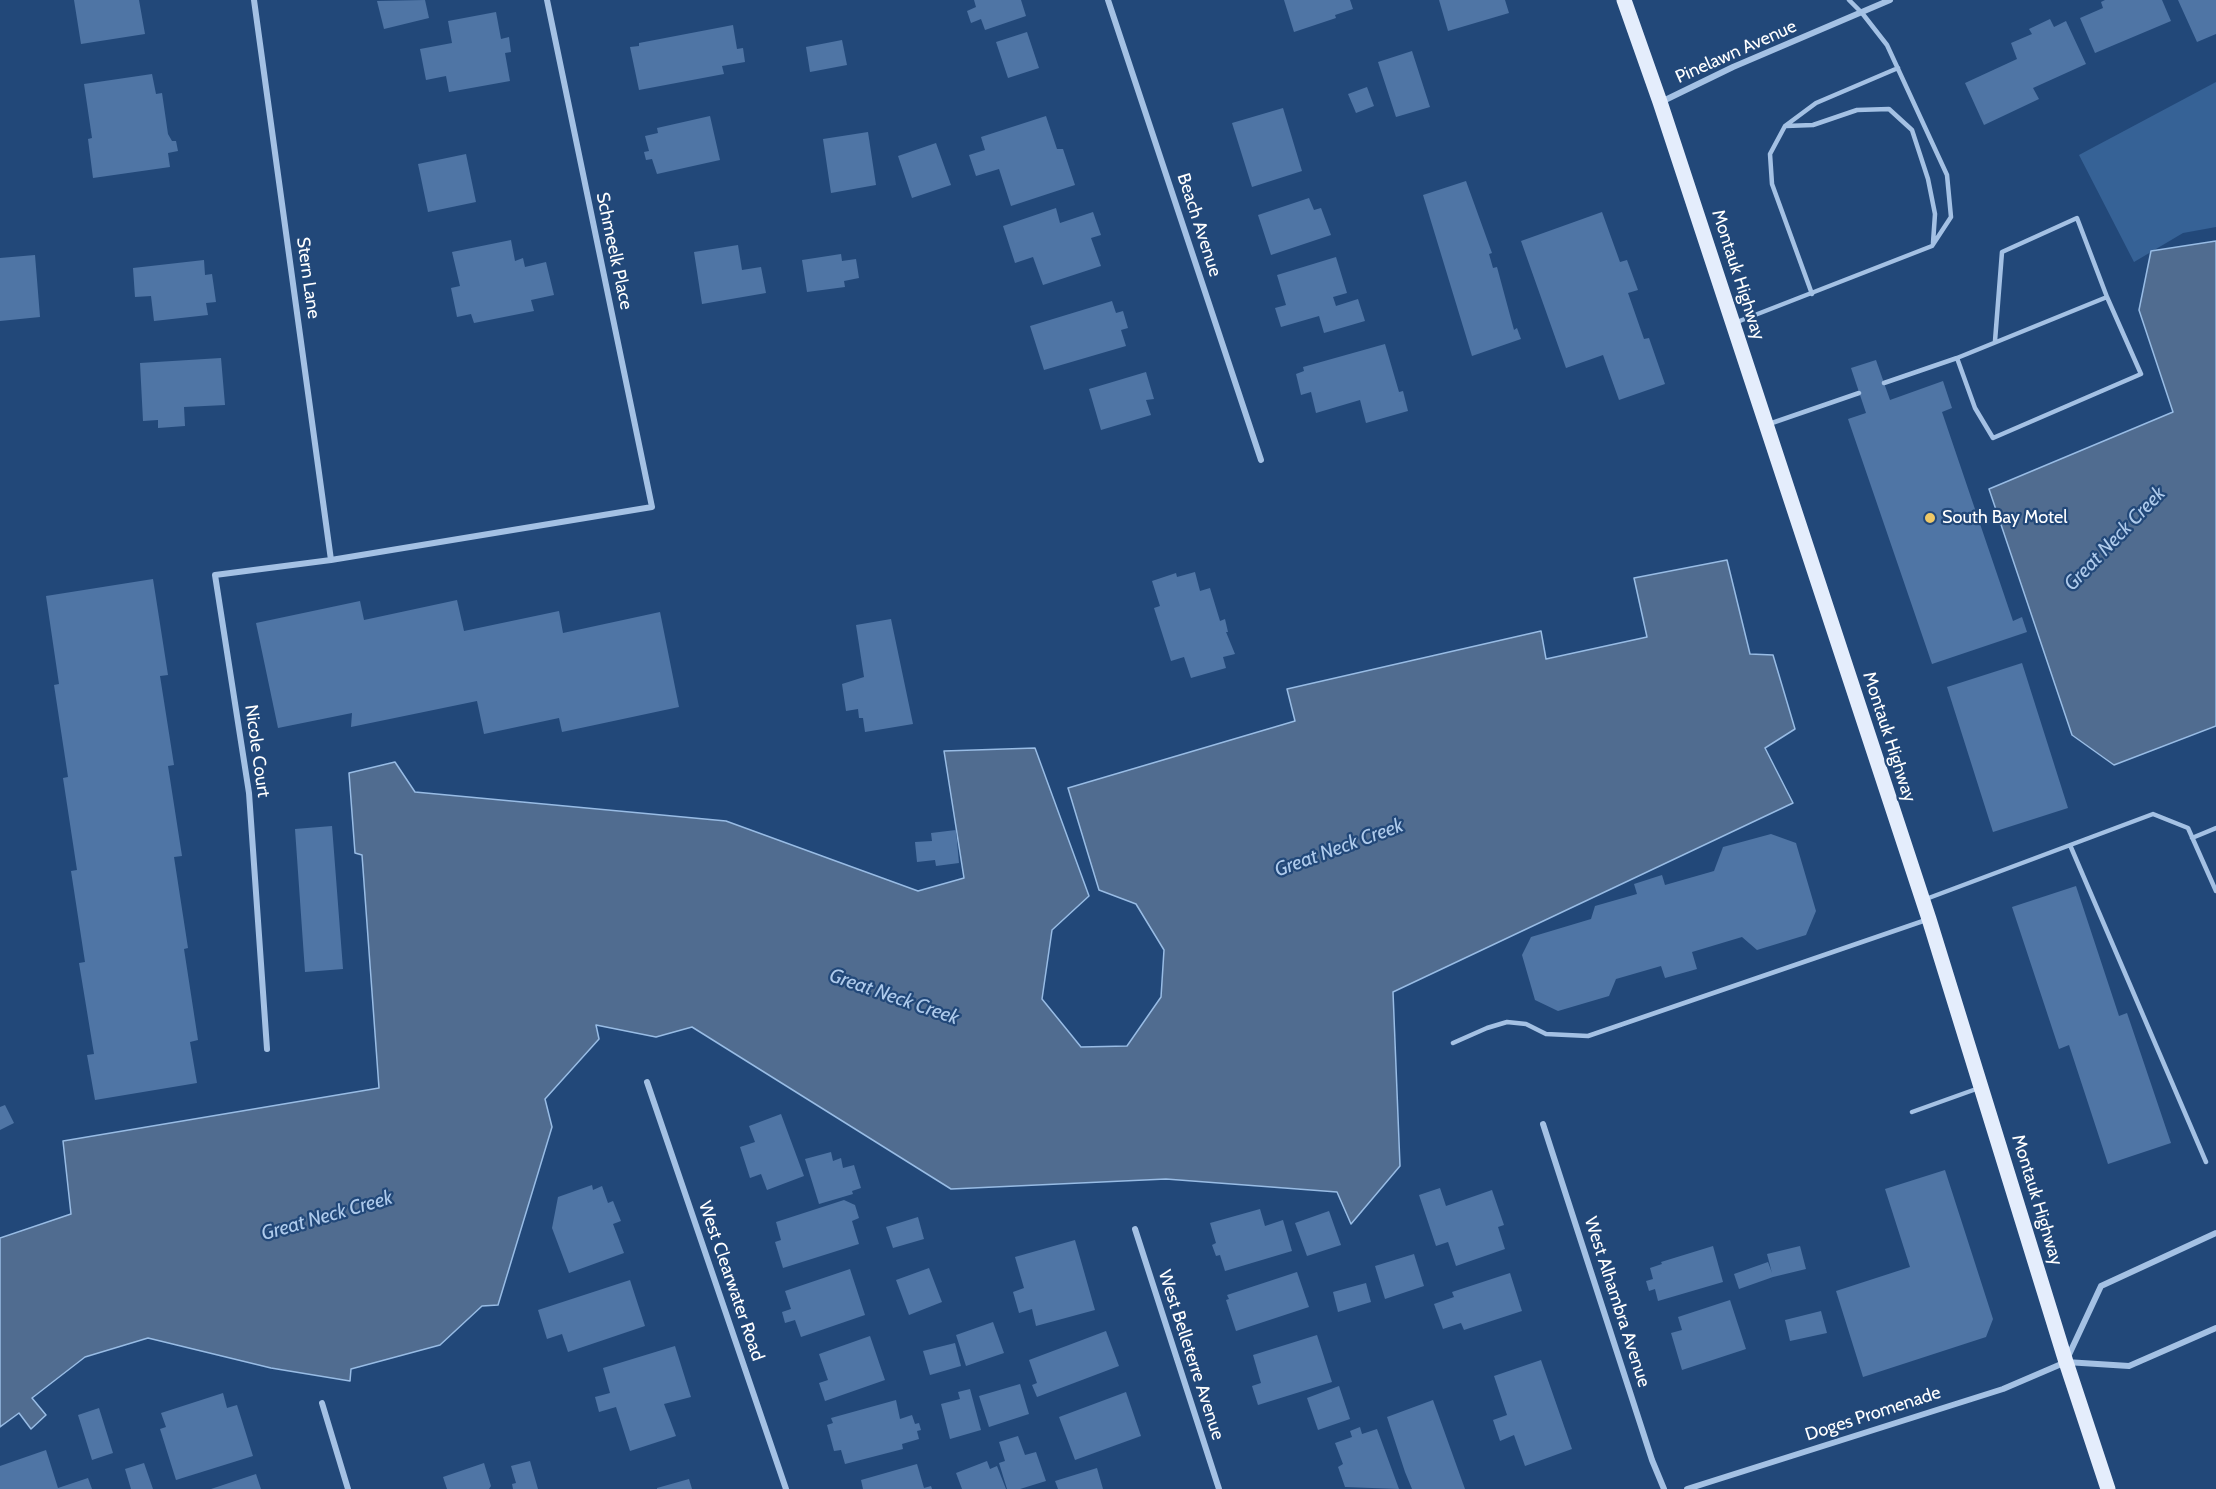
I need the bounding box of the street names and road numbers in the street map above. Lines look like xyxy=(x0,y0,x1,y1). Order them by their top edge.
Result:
street label: Pinelawn Avenue xyxy=(1672,16,1800,88)
street label: Beach Avenue xyxy=(1172,170,1226,280)
street label: Schmeelk Place xyxy=(591,190,637,312)
street label: Montauk Highway xyxy=(1707,207,1769,343)
street label: Stern Lane xyxy=(292,236,324,320)
street label: Montauk Highway xyxy=(1858,669,1920,805)
street label: Nicole Court xyxy=(240,703,274,799)
street label: Montauk Highway xyxy=(2007,1132,2067,1268)
street label: West Clearwater Road xyxy=(694,1198,768,1364)
street label: West Alhambra Avenue xyxy=(1579,1214,1655,1390)
street label: West Belleterre Avenue xyxy=(1153,1267,1229,1443)
street label: Doges Promenade xyxy=(1803,1382,1943,1446)

